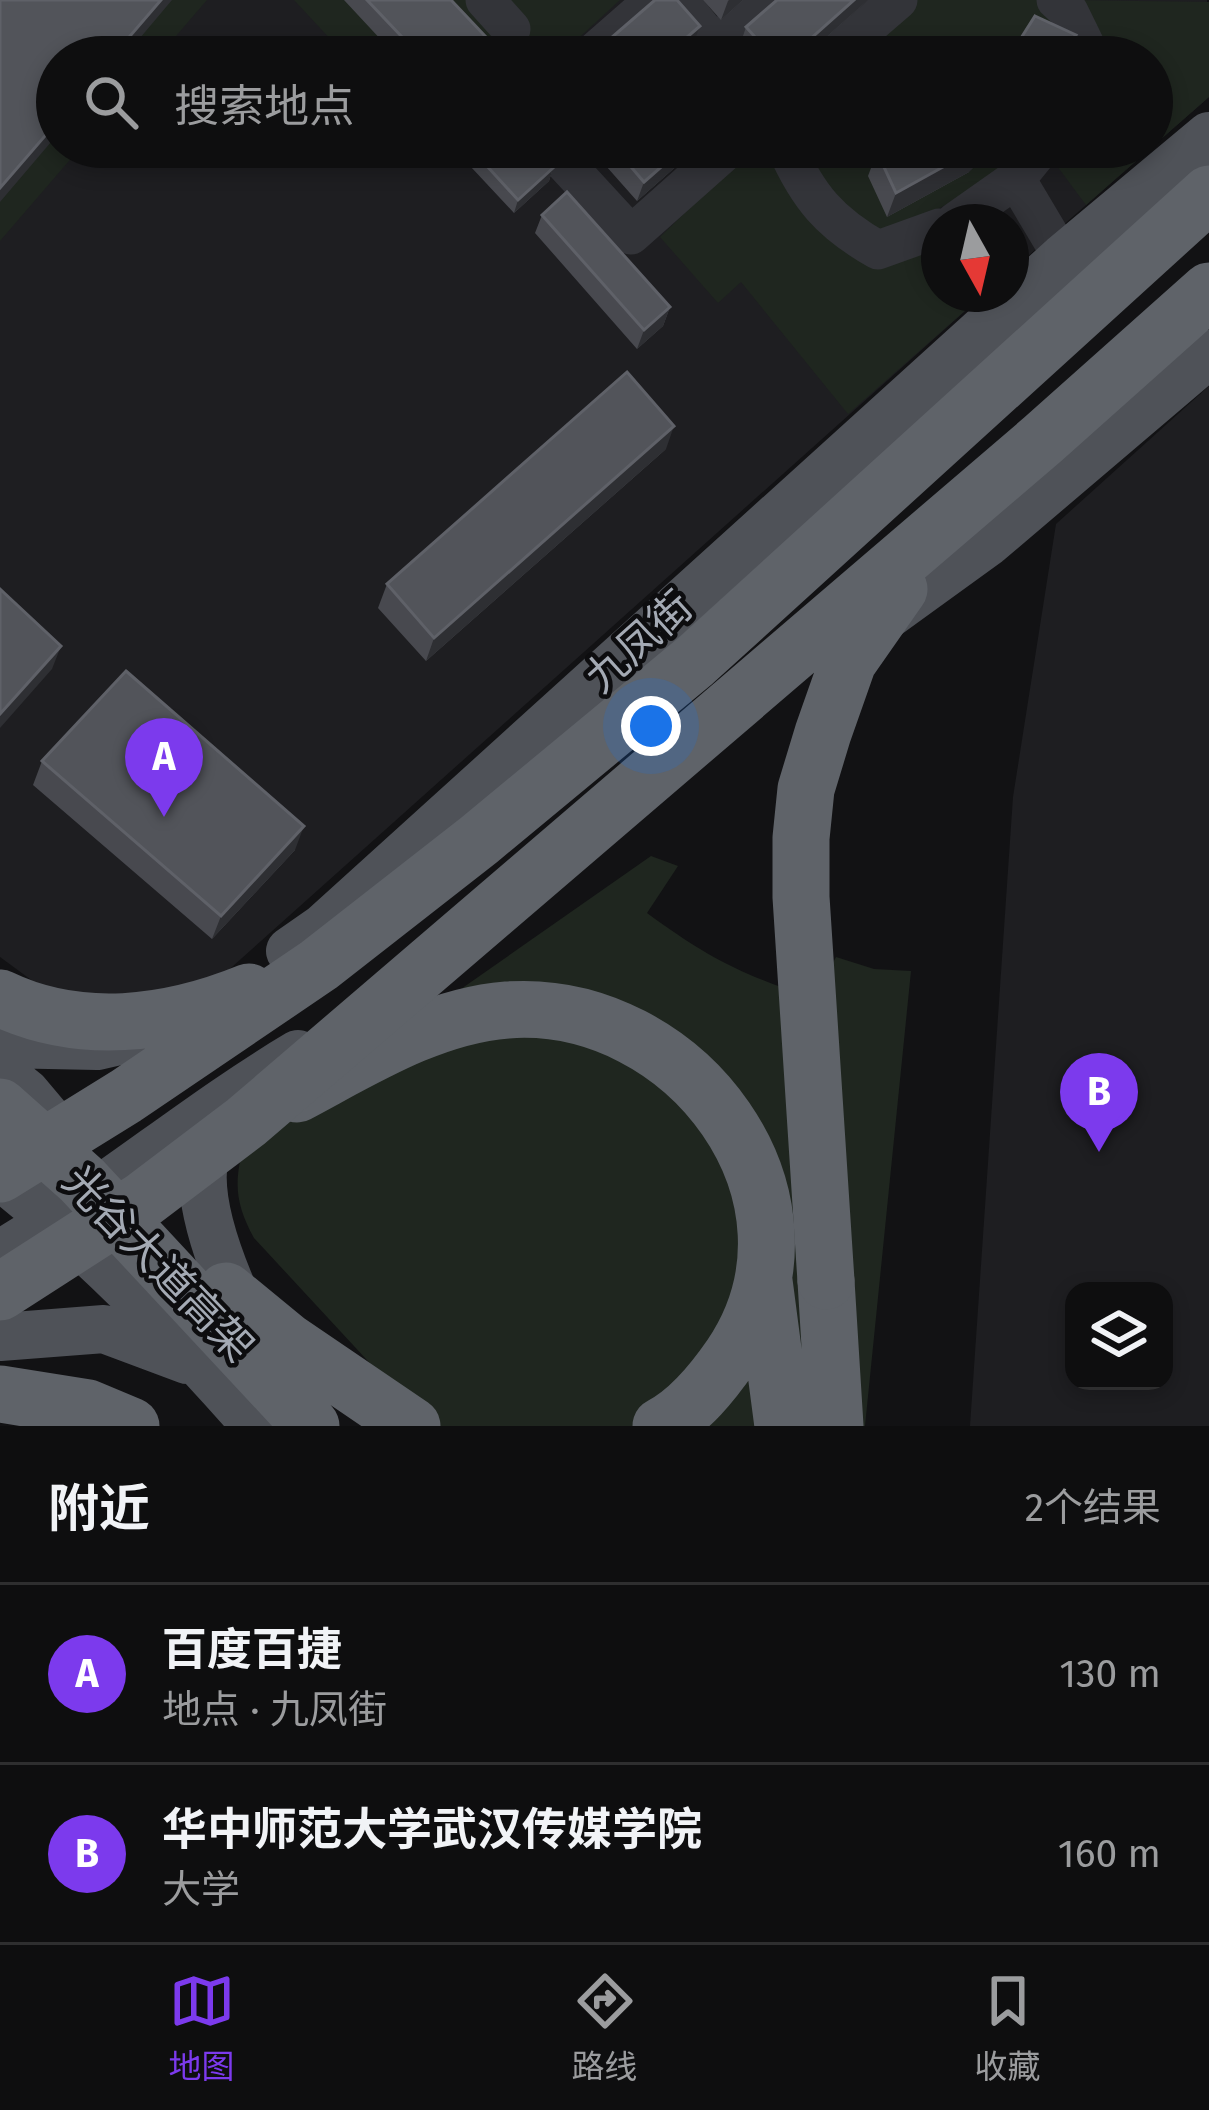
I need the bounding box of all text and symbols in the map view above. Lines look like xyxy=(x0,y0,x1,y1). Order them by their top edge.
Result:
search box xyxy=(36,36,1173,168)
icon: search xyxy=(78,69,144,135)
text: 搜索地点 xyxy=(174,80,354,134)
north arrow xyxy=(921,204,1029,312)
street label: 九凤街 xyxy=(575,581,703,703)
your location xyxy=(621,696,681,756)
pin: A xyxy=(125,718,203,817)
pin: B xyxy=(1060,1053,1138,1152)
street label: 光谷大道高架 xyxy=(52,1156,264,1372)
map controls xyxy=(1065,1282,1173,1390)
button: layers xyxy=(1065,1282,1173,1390)
text: 附近 xyxy=(48,1478,150,1540)
text: 2个结果 xyxy=(1025,1485,1161,1531)
text: 百度百捷 xyxy=(162,1623,342,1677)
text: A xyxy=(75,1651,99,1697)
text: 130 m xyxy=(1059,1651,1161,1697)
text: 地点 · 九凤街 xyxy=(162,1687,387,1733)
text: 华中师范大学武汉传媒学院 xyxy=(162,1803,702,1857)
text: B xyxy=(75,1831,99,1877)
text: 160 m xyxy=(1058,1831,1161,1877)
text: 大学 xyxy=(162,1867,240,1913)
tab: 地图 xyxy=(169,1968,235,2088)
tab: 路线 xyxy=(572,1968,638,2088)
tab: 收藏 xyxy=(975,1968,1041,2088)

